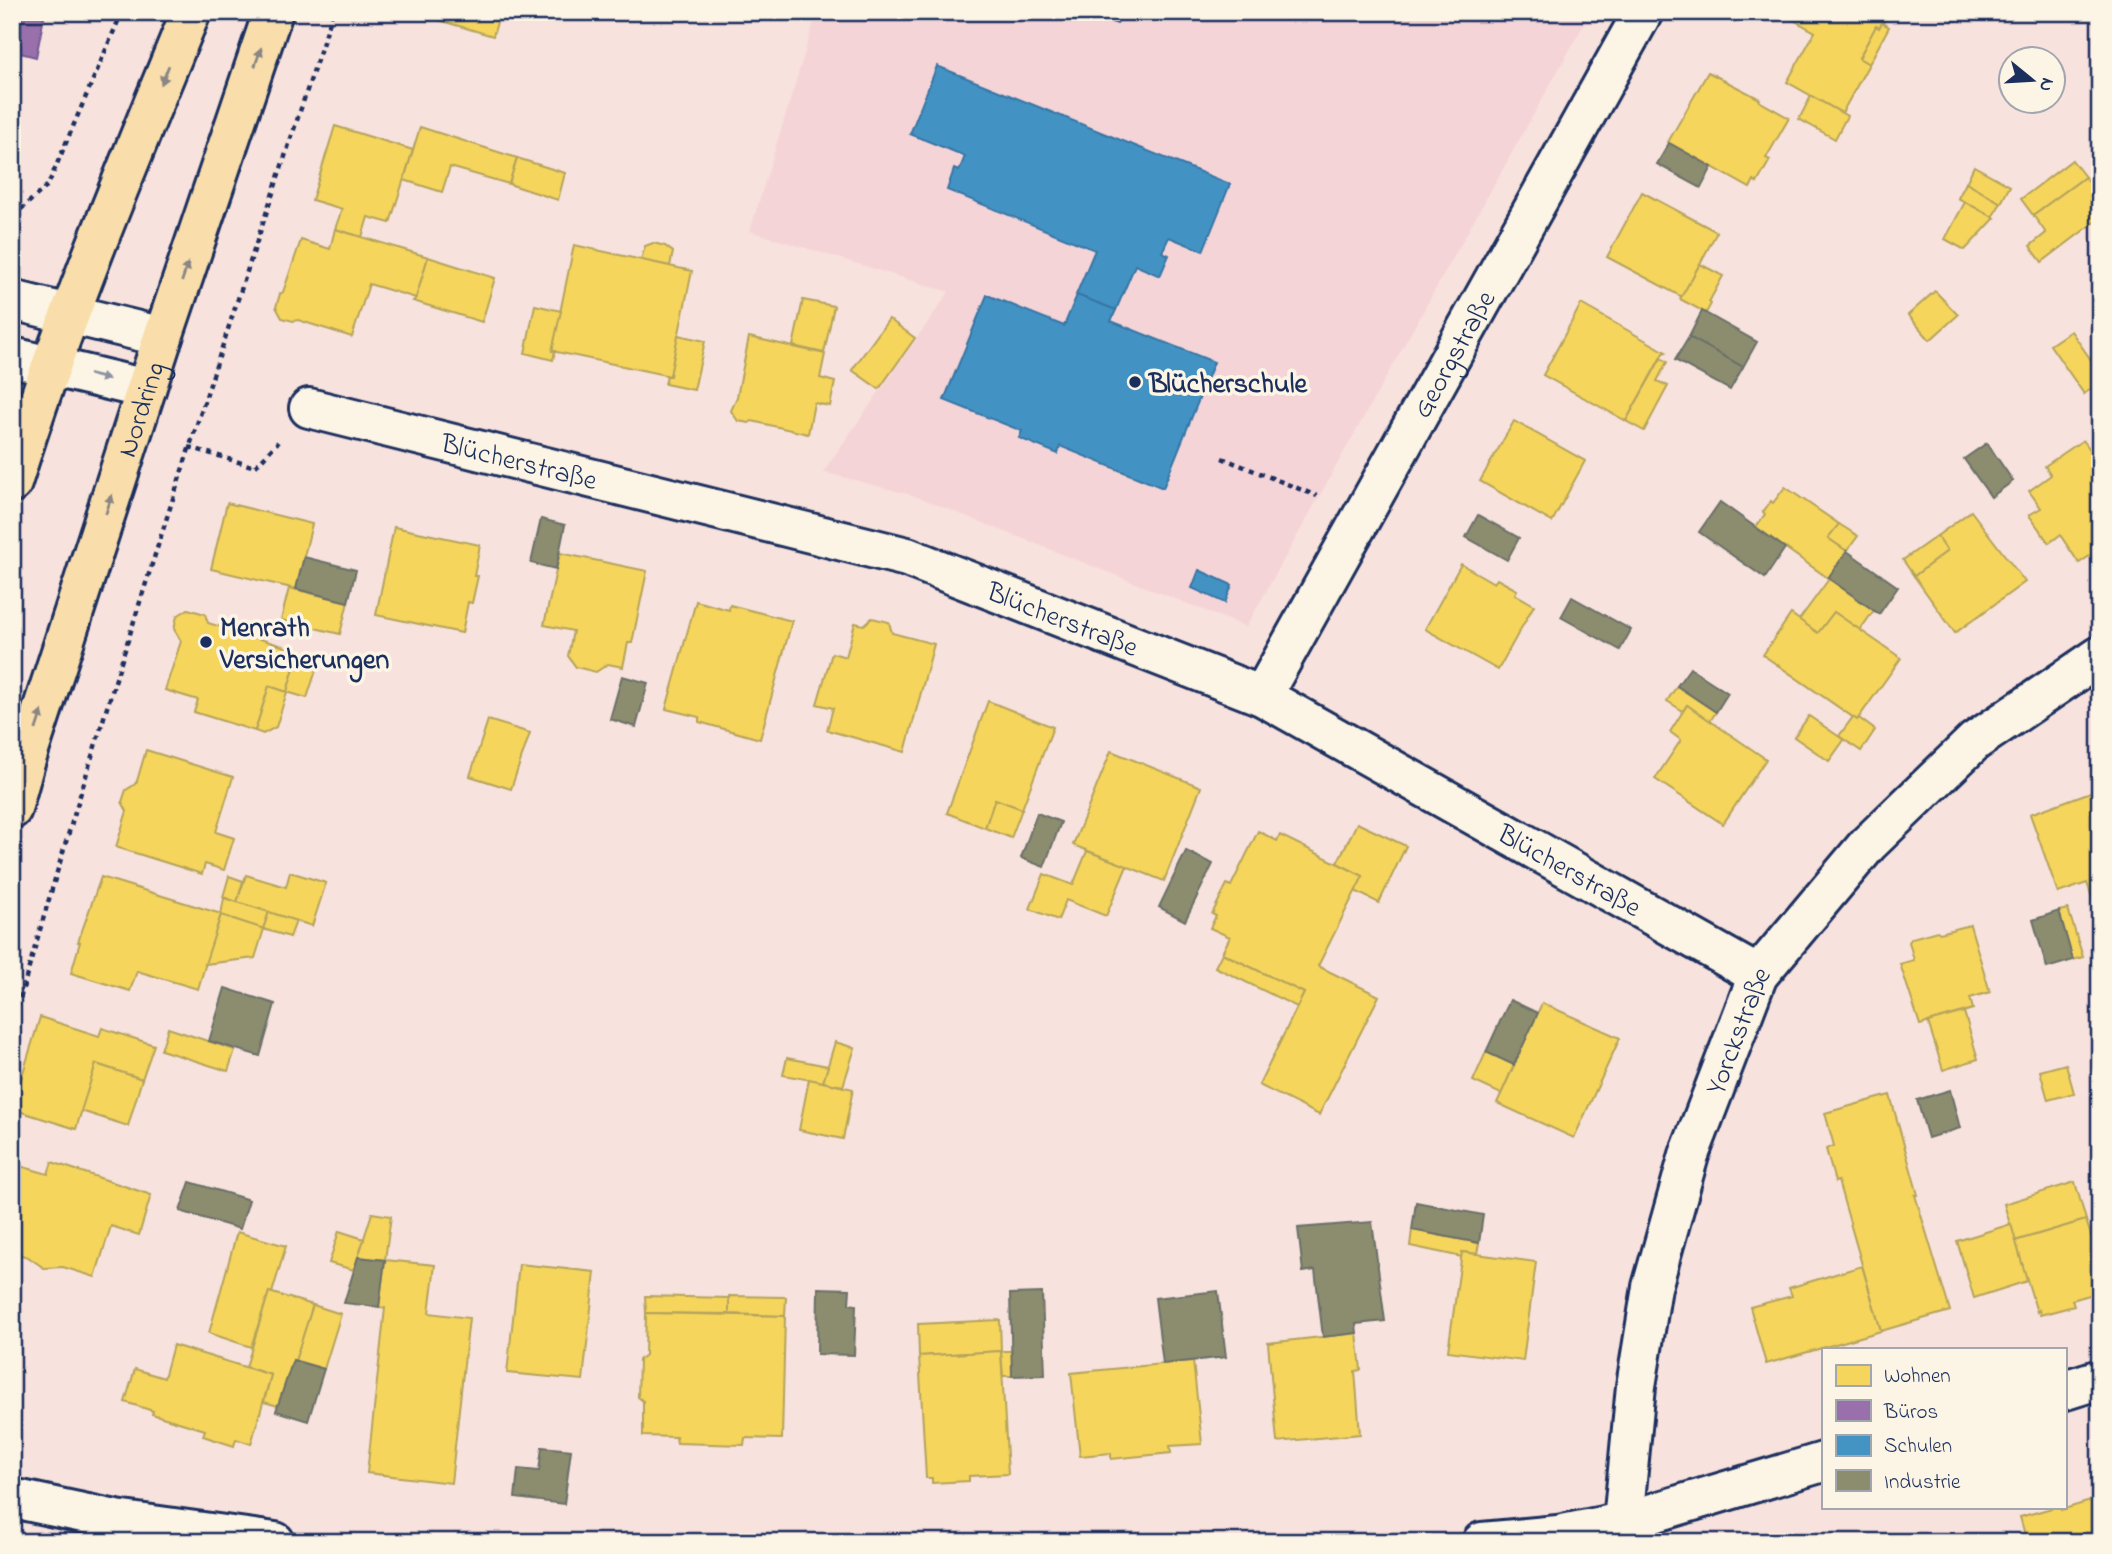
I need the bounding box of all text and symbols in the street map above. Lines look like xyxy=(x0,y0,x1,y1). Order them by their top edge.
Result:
one-way arrow xyxy=(253,46,264,67)
north arrow xyxy=(1996,46,2066,116)
one-way arrow xyxy=(159,65,170,86)
text: N xyxy=(2031,74,2061,95)
one-way arrow xyxy=(180,262,191,283)
street label: Georgstraße xyxy=(1404,283,1508,427)
street label: Nordring xyxy=(108,357,178,463)
place label: Blücherschule xyxy=(1147,365,1308,406)
one-way arrow xyxy=(88,372,110,383)
marker: Blücherschule xyxy=(1127,374,1143,390)
street label: Blücherstraße xyxy=(435,424,602,503)
one-way arrow xyxy=(104,493,115,514)
street label: Blücherstraße xyxy=(979,573,1144,670)
place label: Menrath Versicherungen xyxy=(219,609,390,683)
marker: Menrath Versicherungen xyxy=(198,634,214,650)
one-way arrow xyxy=(34,710,45,731)
street label: Blücherstraße xyxy=(1488,815,1648,930)
street label: Yorckstraße xyxy=(1697,957,1782,1102)
legend xyxy=(1822,1348,2066,1508)
text: Wohnen xyxy=(1884,1362,1951,1392)
text: Büros xyxy=(1883,1398,1938,1428)
text: Schulen xyxy=(1884,1432,1952,1462)
text: Industrie xyxy=(1884,1468,1961,1498)

